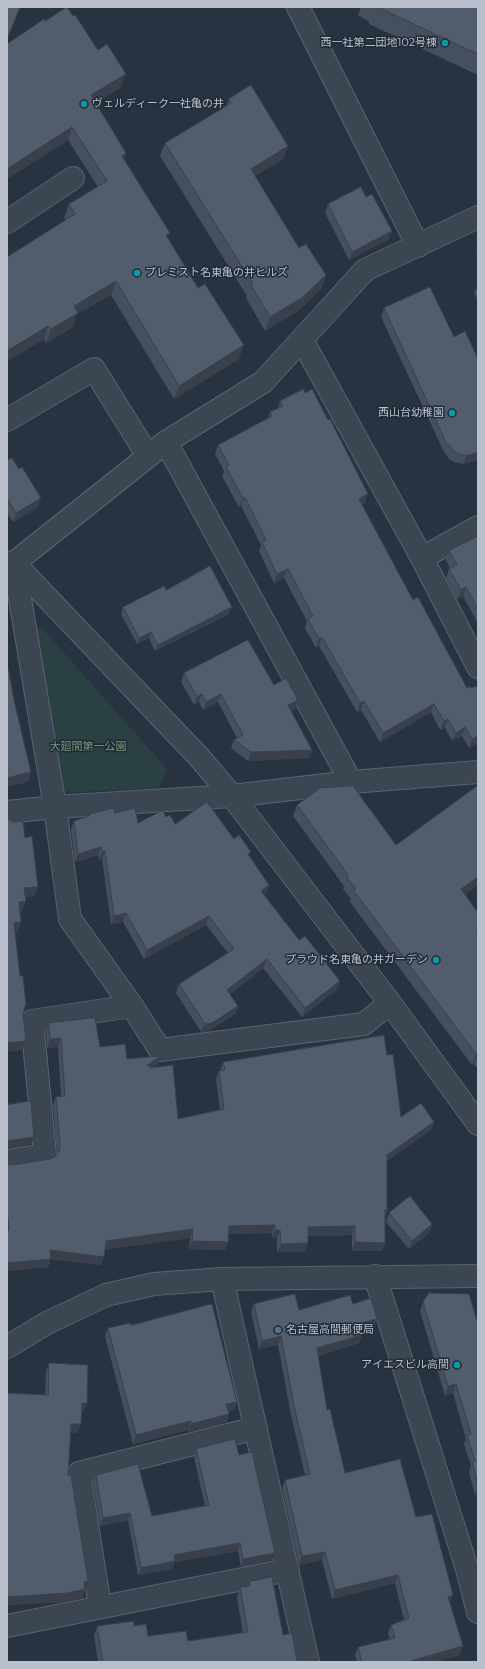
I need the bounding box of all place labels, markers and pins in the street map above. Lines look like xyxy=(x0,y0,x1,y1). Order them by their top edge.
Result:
place label: 西一社第二団地102号棟 xyxy=(320,36,437,50)
marker: 西一社第二団地102号棟 xyxy=(440,38,450,48)
place label: ヴェルディーク一社亀の井 xyxy=(92,97,224,111)
marker: ヴェルディーク一社亀の井 xyxy=(79,99,89,109)
place label: プレミスト名東亀の井ヒルズ xyxy=(145,266,288,280)
marker: プレミスト名東亀の井ヒルズ xyxy=(132,268,142,278)
place label: 西山台幼稚園 xyxy=(378,406,444,420)
marker: 西山台幼稚園 xyxy=(447,408,457,418)
place label: プラウド名東亀の井ガーデン xyxy=(285,953,428,967)
marker: プラウド名東亀の井ガーデン xyxy=(431,955,441,965)
place label: 名古屋高間郵便局 xyxy=(286,1323,374,1337)
marker: 名古屋高間郵便局 xyxy=(273,1325,283,1335)
place label: アイエスビル高間 xyxy=(361,1358,449,1372)
marker: アイエスビル高間 xyxy=(452,1360,462,1370)

